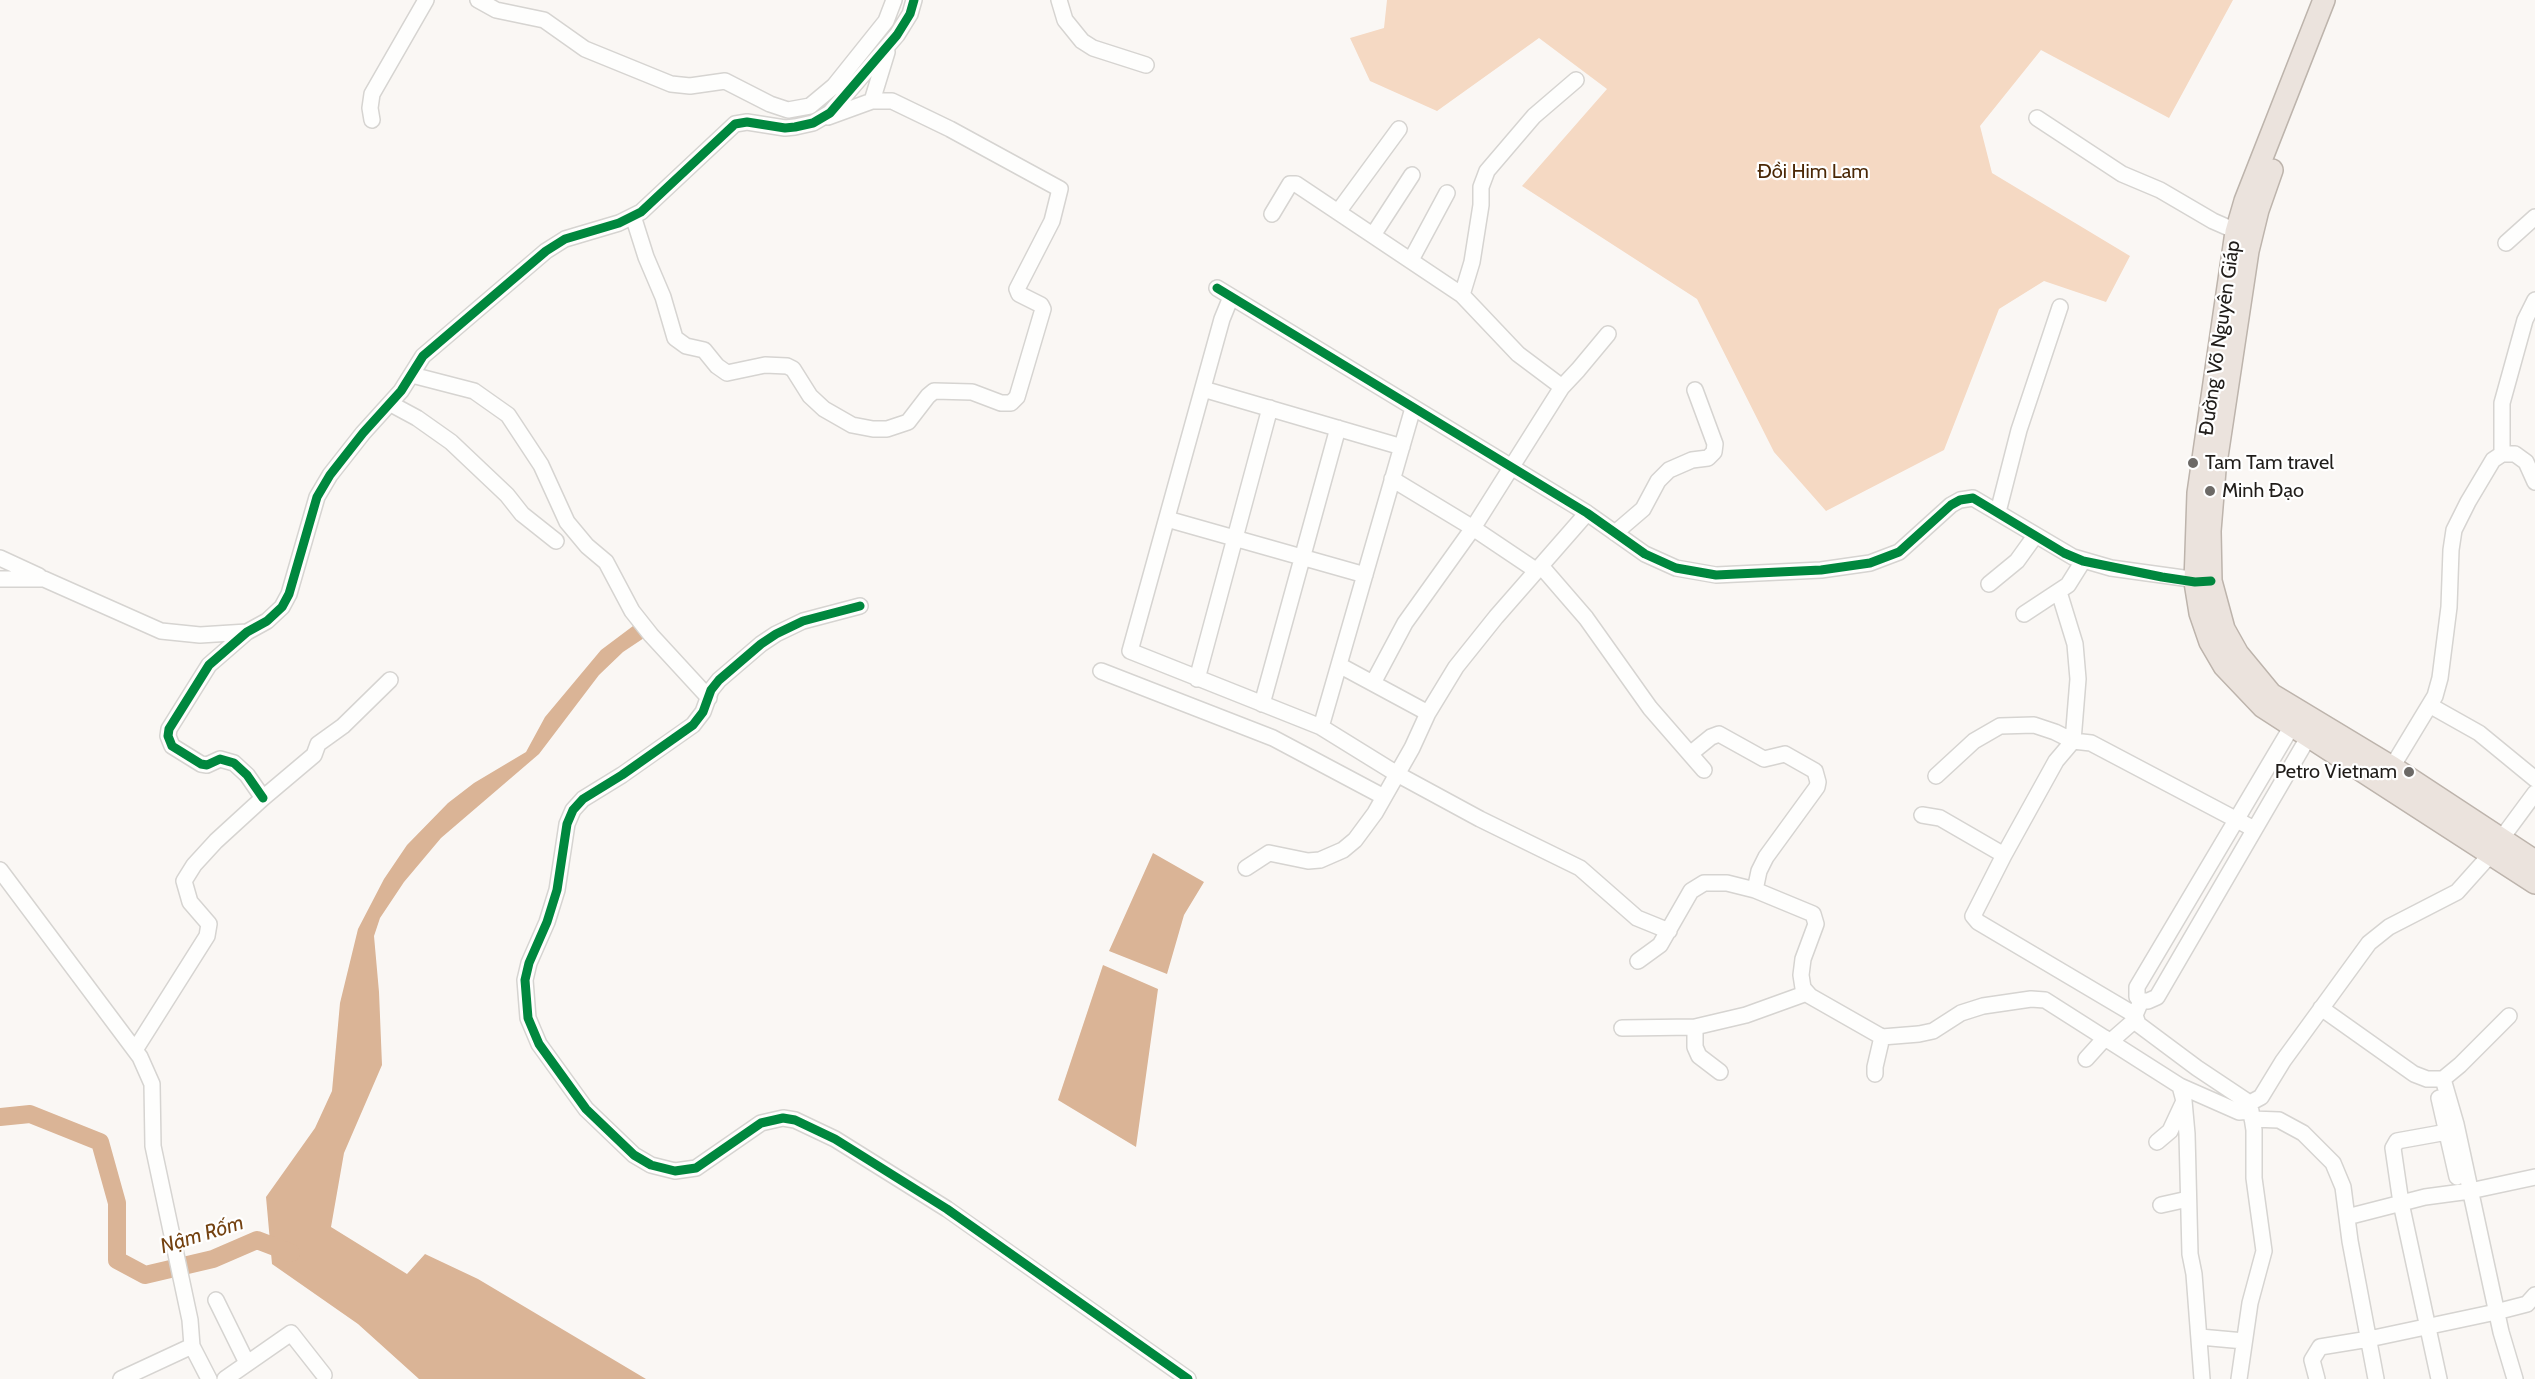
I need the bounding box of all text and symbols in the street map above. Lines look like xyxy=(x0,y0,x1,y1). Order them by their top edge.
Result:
park label: Đồi Him Lam xyxy=(1757,160,1869,184)
street label: Đường Võ Nguyên Giáp xyxy=(2194,239,2246,437)
place label: Tam Tam travel xyxy=(2205,451,2334,475)
marker: Tam Tam travel xyxy=(2186,456,2200,470)
place label: Minh Đạo xyxy=(2222,479,2304,503)
marker: Minh Đạo xyxy=(2203,484,2217,498)
place label: Petro Vietnam xyxy=(2275,760,2397,784)
marker: Petro Vietnam xyxy=(2402,765,2416,779)
water label: Nậm Rốm xyxy=(157,1210,247,1260)

